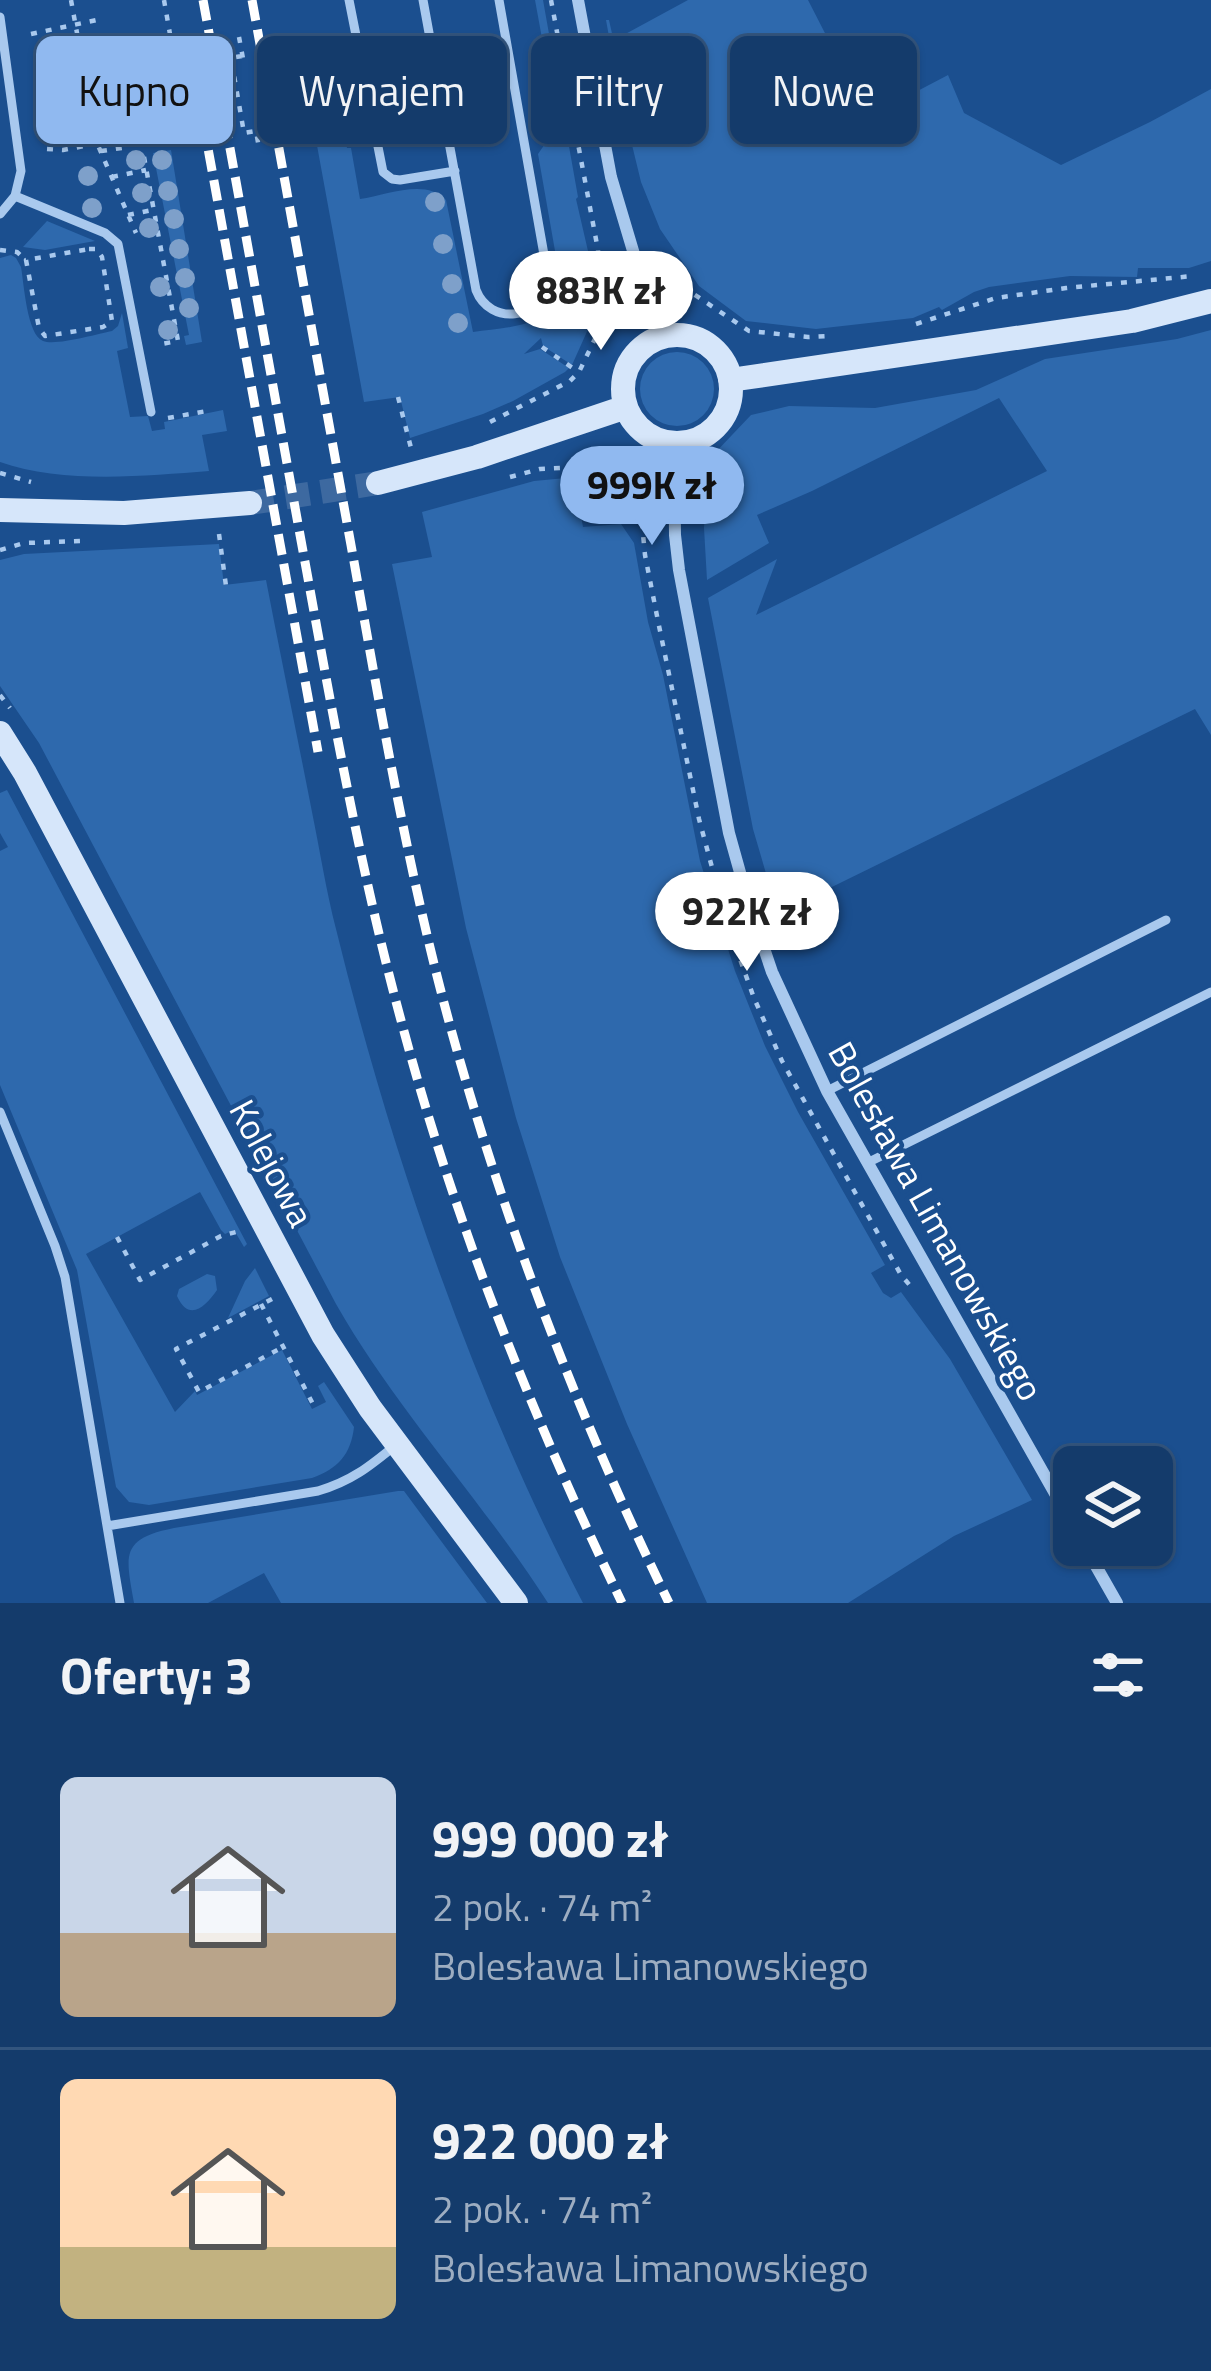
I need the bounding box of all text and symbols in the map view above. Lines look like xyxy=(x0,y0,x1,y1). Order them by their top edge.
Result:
chip: Kupno xyxy=(36,36,233,144)
chip: Wynajem xyxy=(257,36,507,144)
chip: Filtry xyxy=(531,36,706,144)
chip: Nowe xyxy=(730,36,917,144)
pin: 883K zł xyxy=(490,251,712,353)
text: 883K zł xyxy=(536,260,666,319)
pin: 999K zł xyxy=(541,446,763,548)
text: 999K zł xyxy=(587,455,717,514)
pin: 922K zł xyxy=(636,872,858,974)
text: 922K zł xyxy=(682,881,812,940)
street label: Bolesława Limanowskiego xyxy=(815,1031,1058,1410)
street label: Kolejowa xyxy=(216,1089,329,1236)
map controls xyxy=(1053,1446,1173,1566)
button: layers xyxy=(1053,1446,1173,1566)
text: Oferty: 3 xyxy=(60,1636,253,1714)
icon: filters xyxy=(1085,1642,1151,1708)
text: 999 000 zł xyxy=(432,1799,668,1877)
icon: home xyxy=(156,1825,300,1969)
text: 2 pok. · 74 m² xyxy=(432,1877,652,1936)
text: Bolesława Limanowskiego xyxy=(432,1936,869,1995)
text: 922 000 zł xyxy=(432,2101,668,2179)
icon: home xyxy=(156,2127,300,2271)
text: 2 pok. · 74 m² xyxy=(432,2179,652,2238)
text: Bolesława Limanowskiego xyxy=(432,2238,869,2297)

